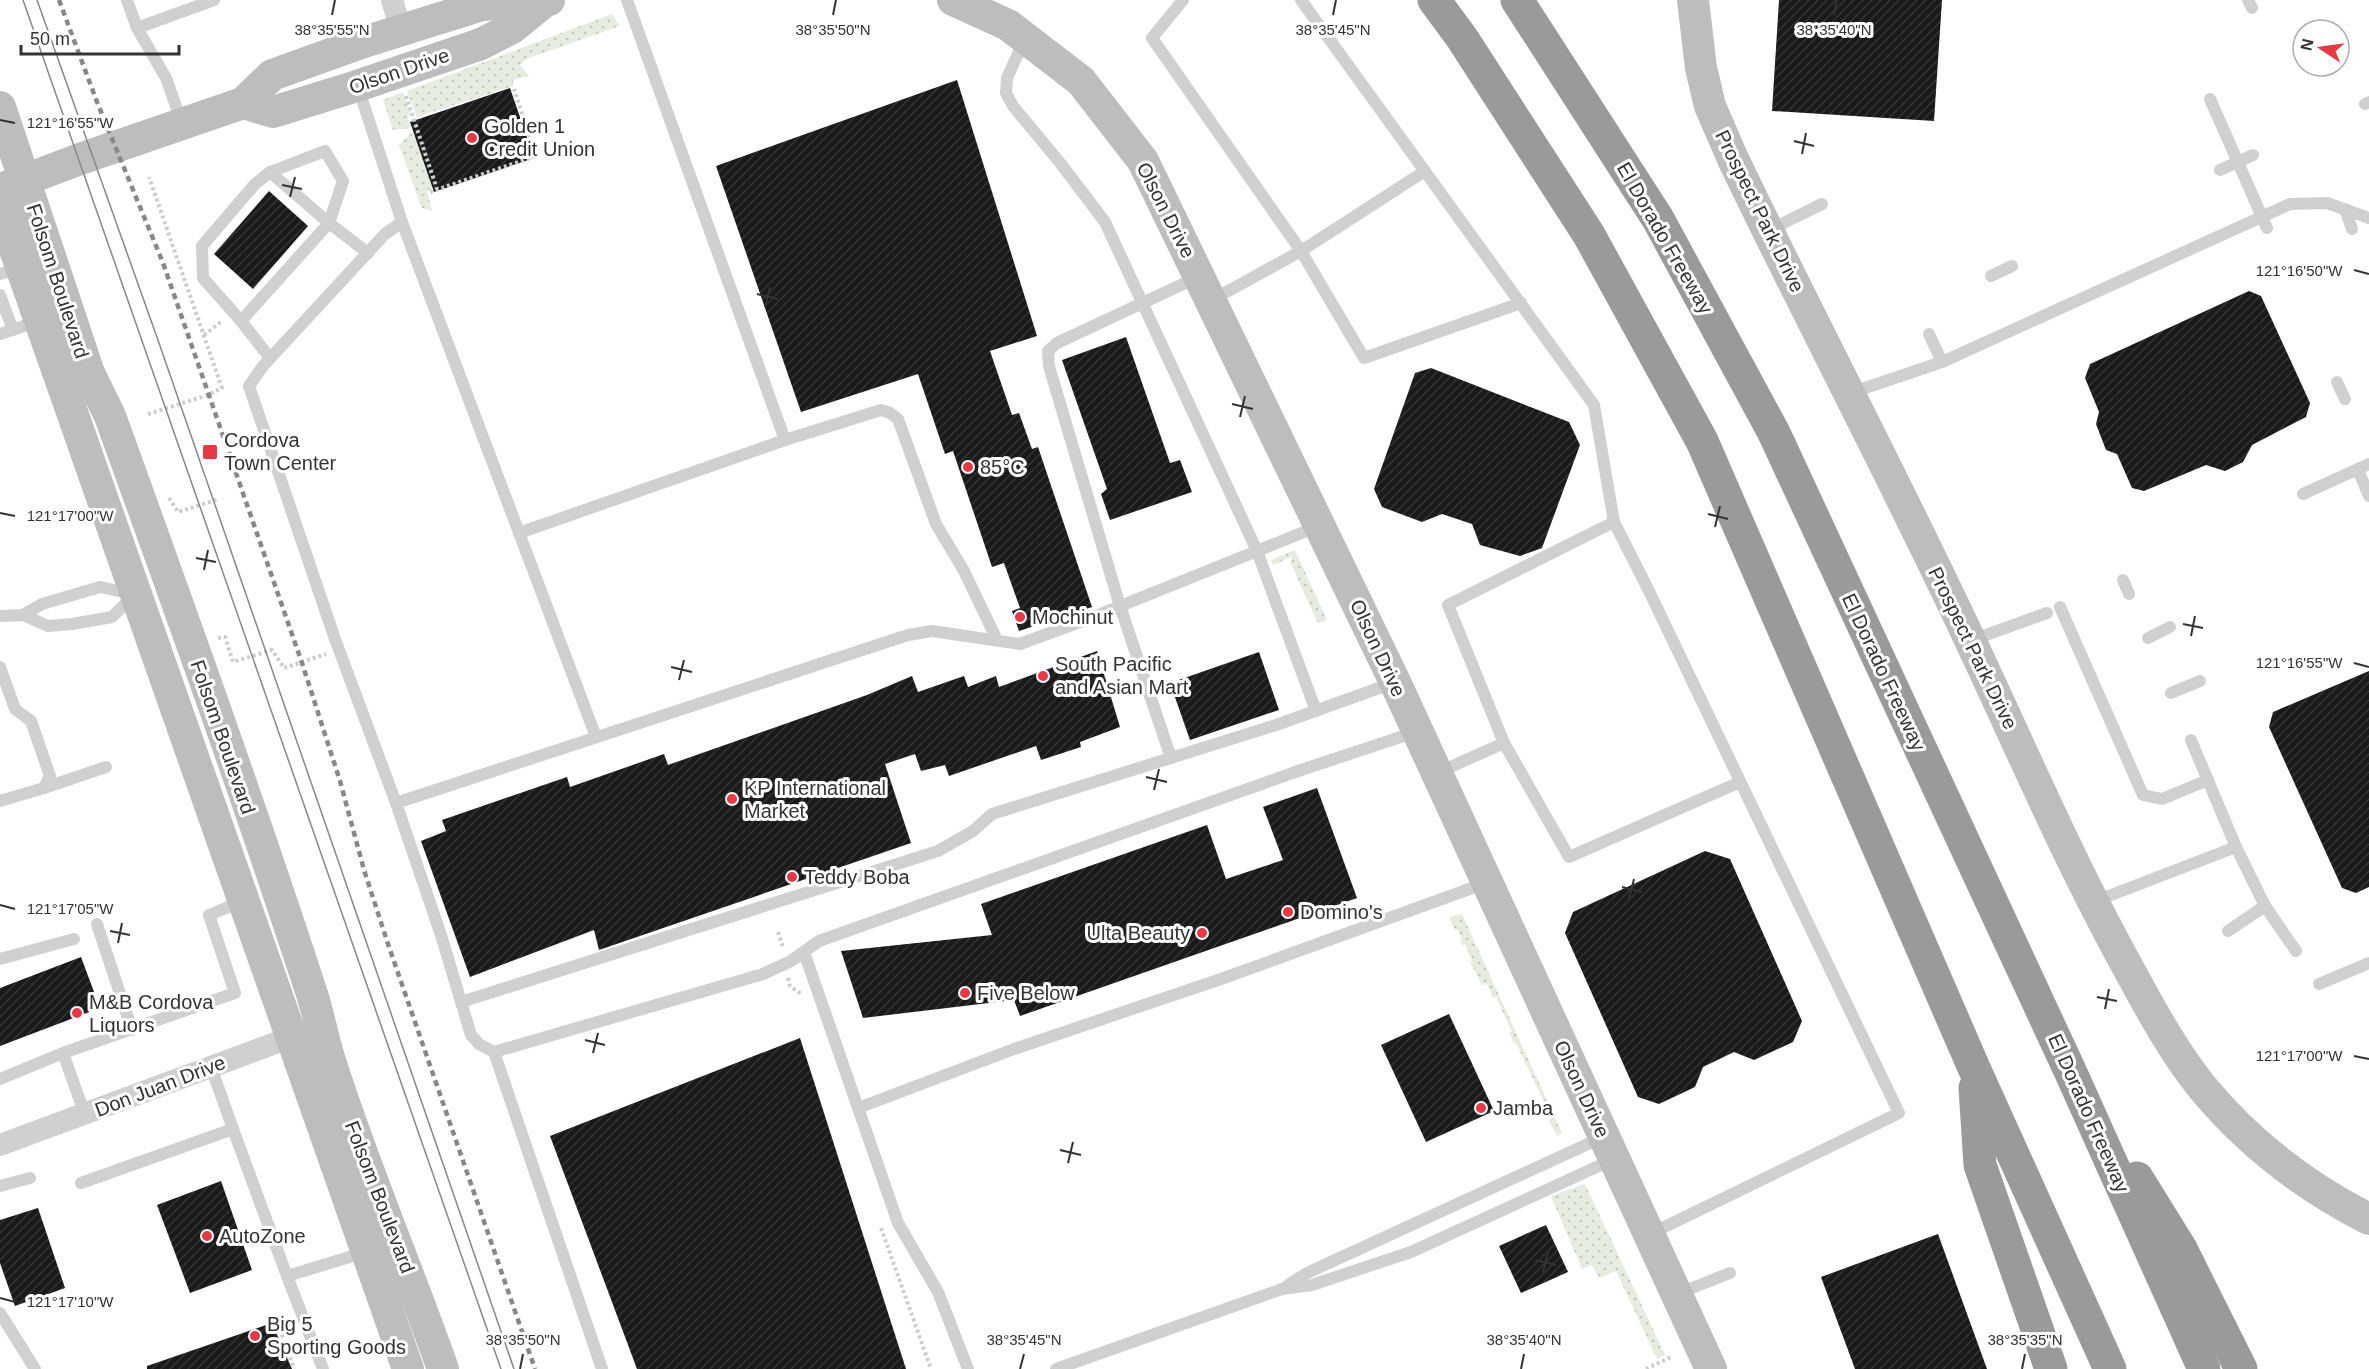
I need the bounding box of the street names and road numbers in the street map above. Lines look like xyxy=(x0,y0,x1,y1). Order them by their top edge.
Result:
street label: Olson Drive xyxy=(346,44,452,98)
street label: Prospect Park Drive xyxy=(1711,126,1809,296)
street label: Olson Drive xyxy=(1132,158,1200,262)
street label: El Dorado Freeway xyxy=(1613,158,1717,318)
street label: Folsom Boulevard xyxy=(23,201,93,361)
street label: Prospect Park Drive xyxy=(1924,563,2022,733)
street label: El Dorado Freeway xyxy=(1838,590,1930,754)
street label: Olson Drive xyxy=(1346,596,1410,700)
street label: Folsom Boulevard xyxy=(186,657,260,817)
street label: El Dorado Freeway xyxy=(2044,1030,2134,1196)
street label: Olson Drive xyxy=(1550,1037,1614,1141)
street label: Don Juan Drive xyxy=(92,1051,228,1121)
street label: Folsom Boulevard xyxy=(341,1118,419,1276)

